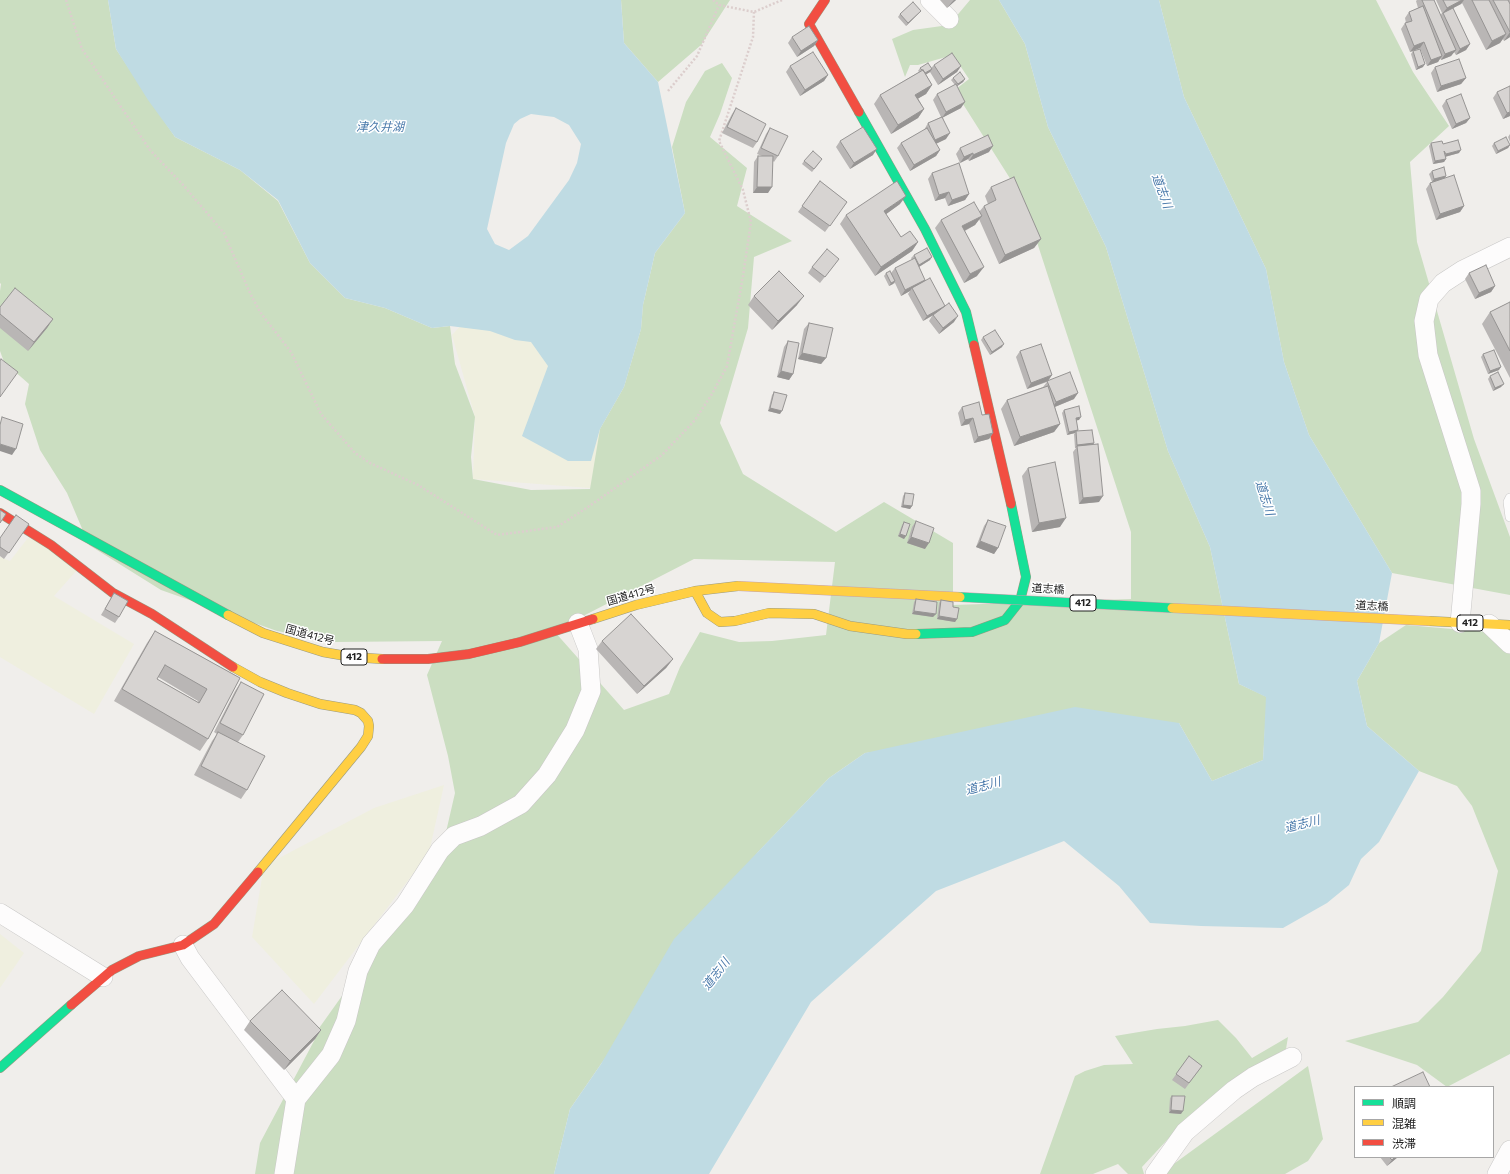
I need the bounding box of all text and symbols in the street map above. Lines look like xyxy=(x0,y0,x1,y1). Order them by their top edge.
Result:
water label: 津久井湖 xyxy=(356,120,404,134)
water label: 道志川 xyxy=(1149,172,1175,210)
water label: 道志川 xyxy=(1253,479,1277,517)
street label: 国道412号 xyxy=(605,582,657,608)
street label: 道志橋 xyxy=(1031,582,1065,596)
road number: 412 xyxy=(1070,595,1096,611)
street label: 道志橋 xyxy=(1355,599,1389,613)
road number: 412 xyxy=(1457,615,1483,631)
street label: 国道412号 xyxy=(284,622,336,648)
road number: 412 xyxy=(341,649,367,665)
water label: 道志川 xyxy=(964,774,1002,798)
water label: 道志川 xyxy=(1283,813,1321,835)
water label: 道志川 xyxy=(699,955,733,993)
legend xyxy=(1354,1086,1494,1158)
text: 順調 xyxy=(1392,1096,1416,1110)
text: 混雑 xyxy=(1392,1116,1416,1130)
text: 渋滞 xyxy=(1392,1136,1416,1150)

